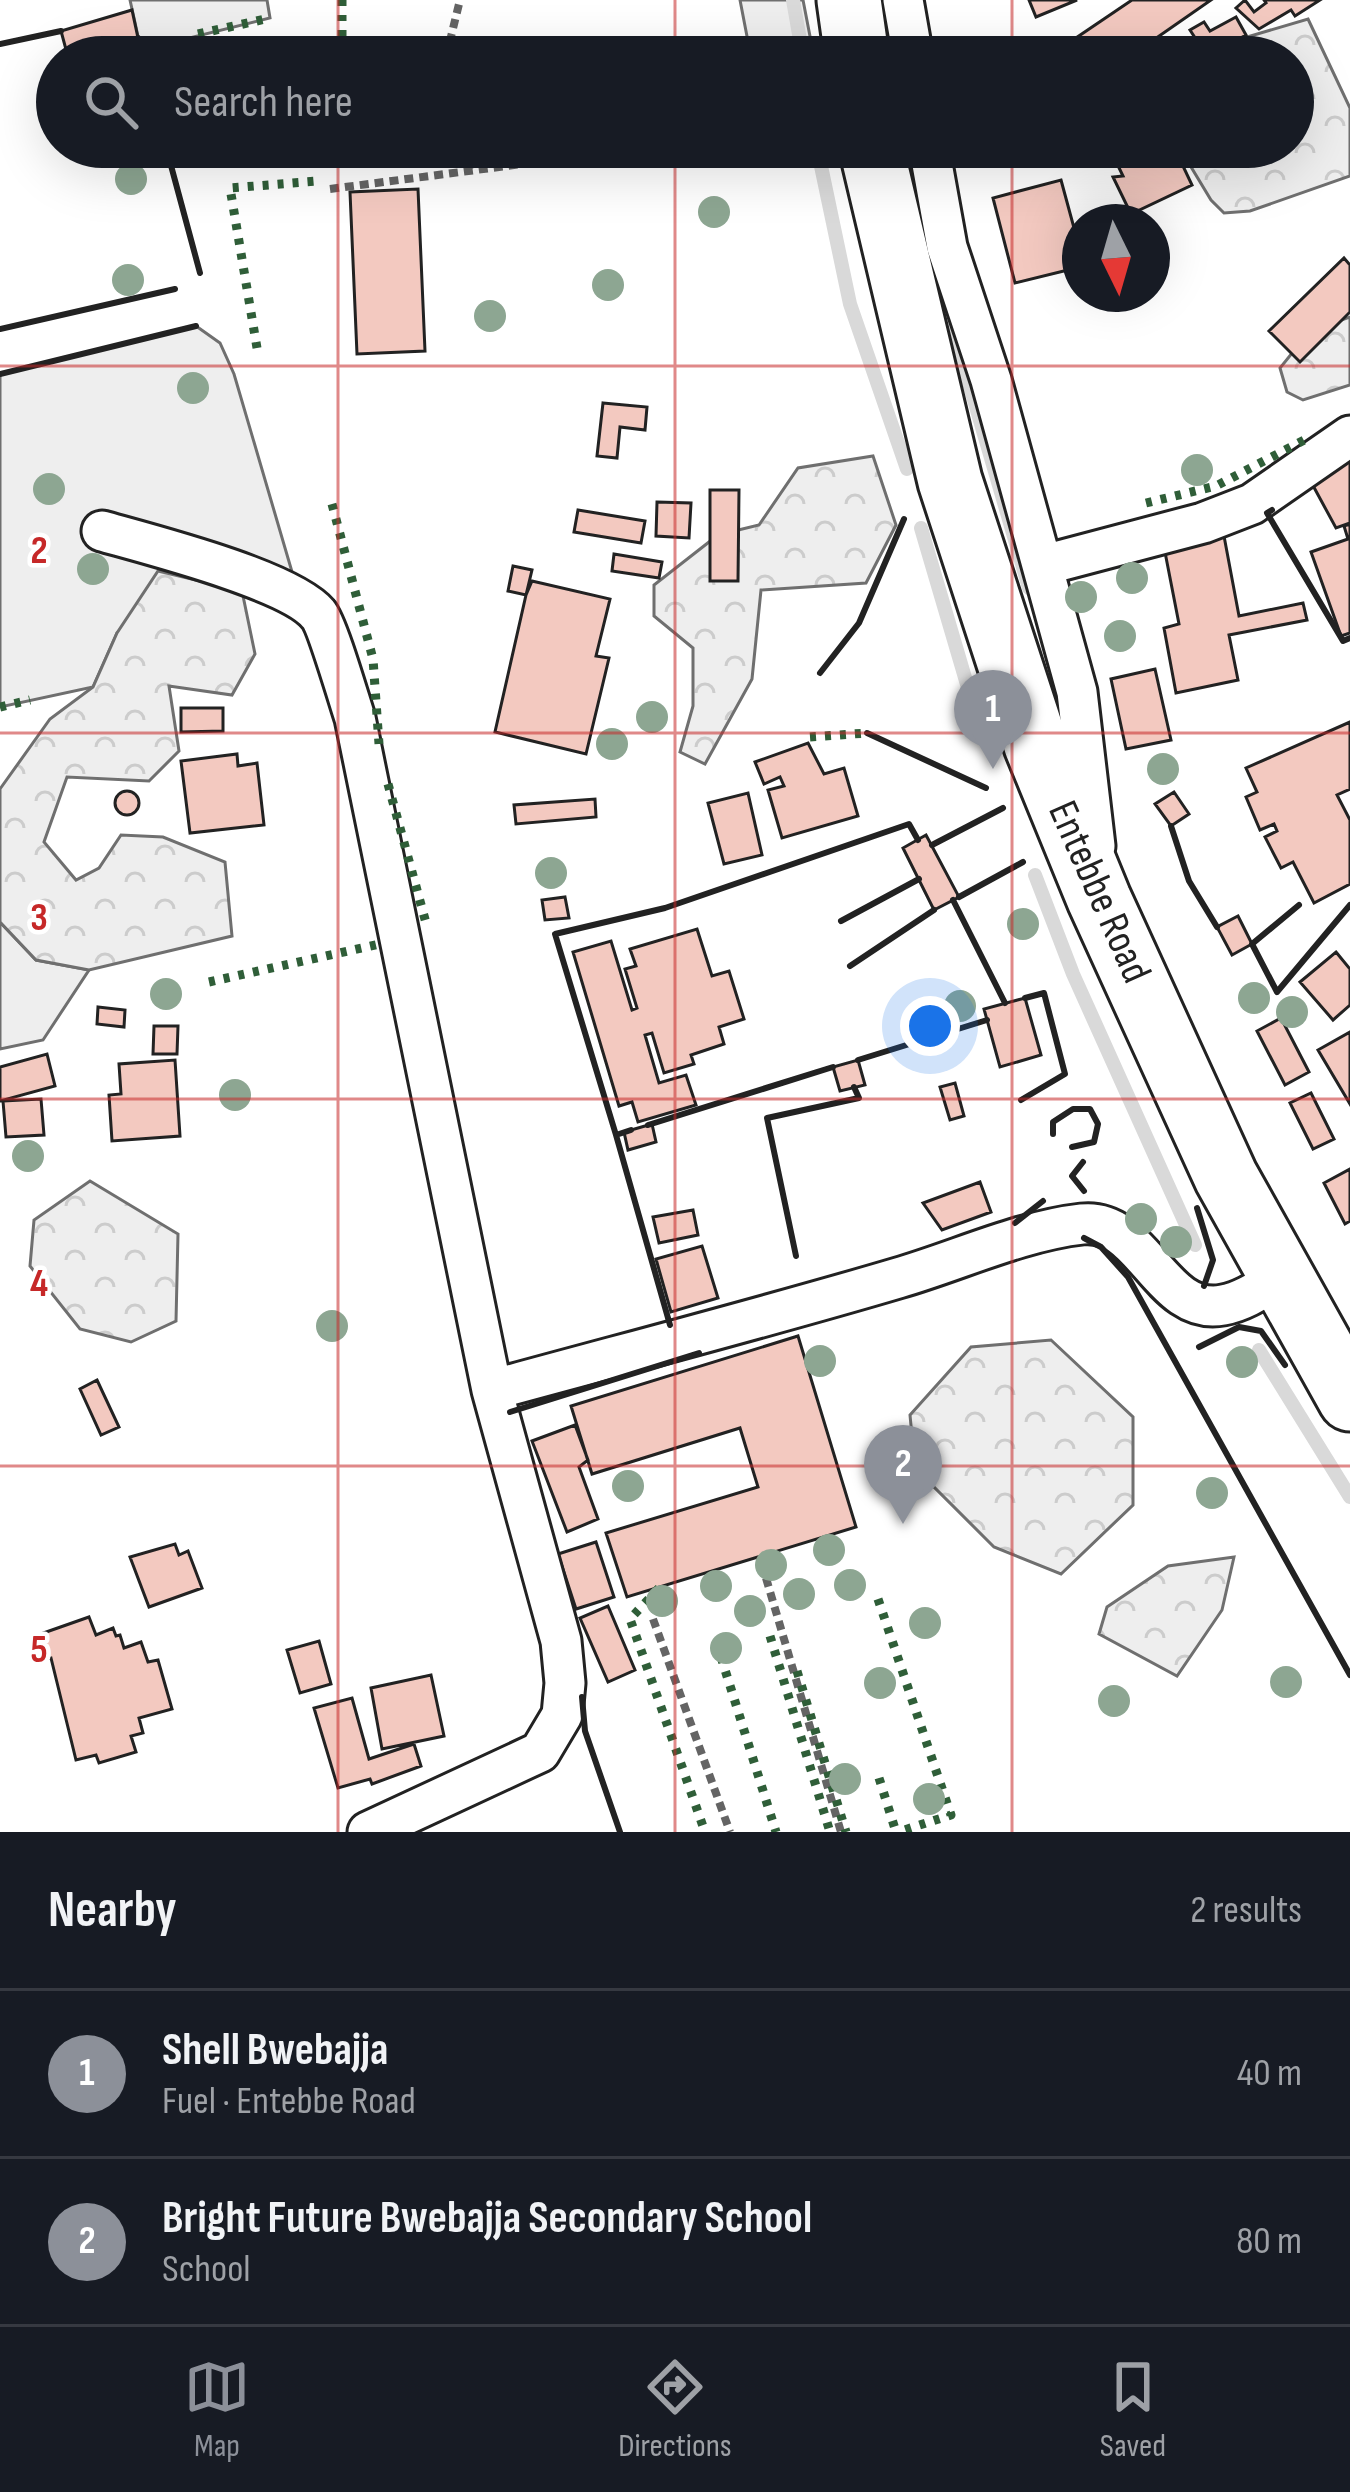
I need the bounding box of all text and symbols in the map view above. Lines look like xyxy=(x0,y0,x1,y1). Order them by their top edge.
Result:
search box xyxy=(36,36,1314,168)
icon: search xyxy=(78,69,144,135)
text: Search here xyxy=(174,75,353,130)
north arrow xyxy=(1062,204,1170,312)
text: 2 xyxy=(30,528,48,575)
pin: 1 xyxy=(954,670,1032,769)
street label: Entebbe Road xyxy=(1036,793,1162,991)
text: 3 xyxy=(30,895,48,942)
your location xyxy=(900,996,960,1056)
text: 4 xyxy=(30,1261,48,1308)
pin: 2 xyxy=(864,1425,942,1524)
text: 5 xyxy=(30,1627,48,1674)
text: Nearby xyxy=(48,1880,177,1941)
text: 2 results xyxy=(1190,1887,1302,1934)
text: Shell Bwebajja xyxy=(162,2023,388,2078)
text: 1 xyxy=(79,2050,95,2097)
text: 40 m xyxy=(1237,2050,1302,2097)
text: Fuel · Entebbe Road xyxy=(162,2078,416,2125)
text: Bright Future Bwebajja Secondary School xyxy=(162,2191,812,2246)
text: 2 xyxy=(78,2218,96,2265)
text: 80 m xyxy=(1236,2218,1302,2265)
text: School xyxy=(162,2246,251,2293)
tab: Map xyxy=(184,2354,250,2466)
tab: Directions xyxy=(618,2354,732,2466)
tab: Saved xyxy=(1100,2354,1166,2466)

